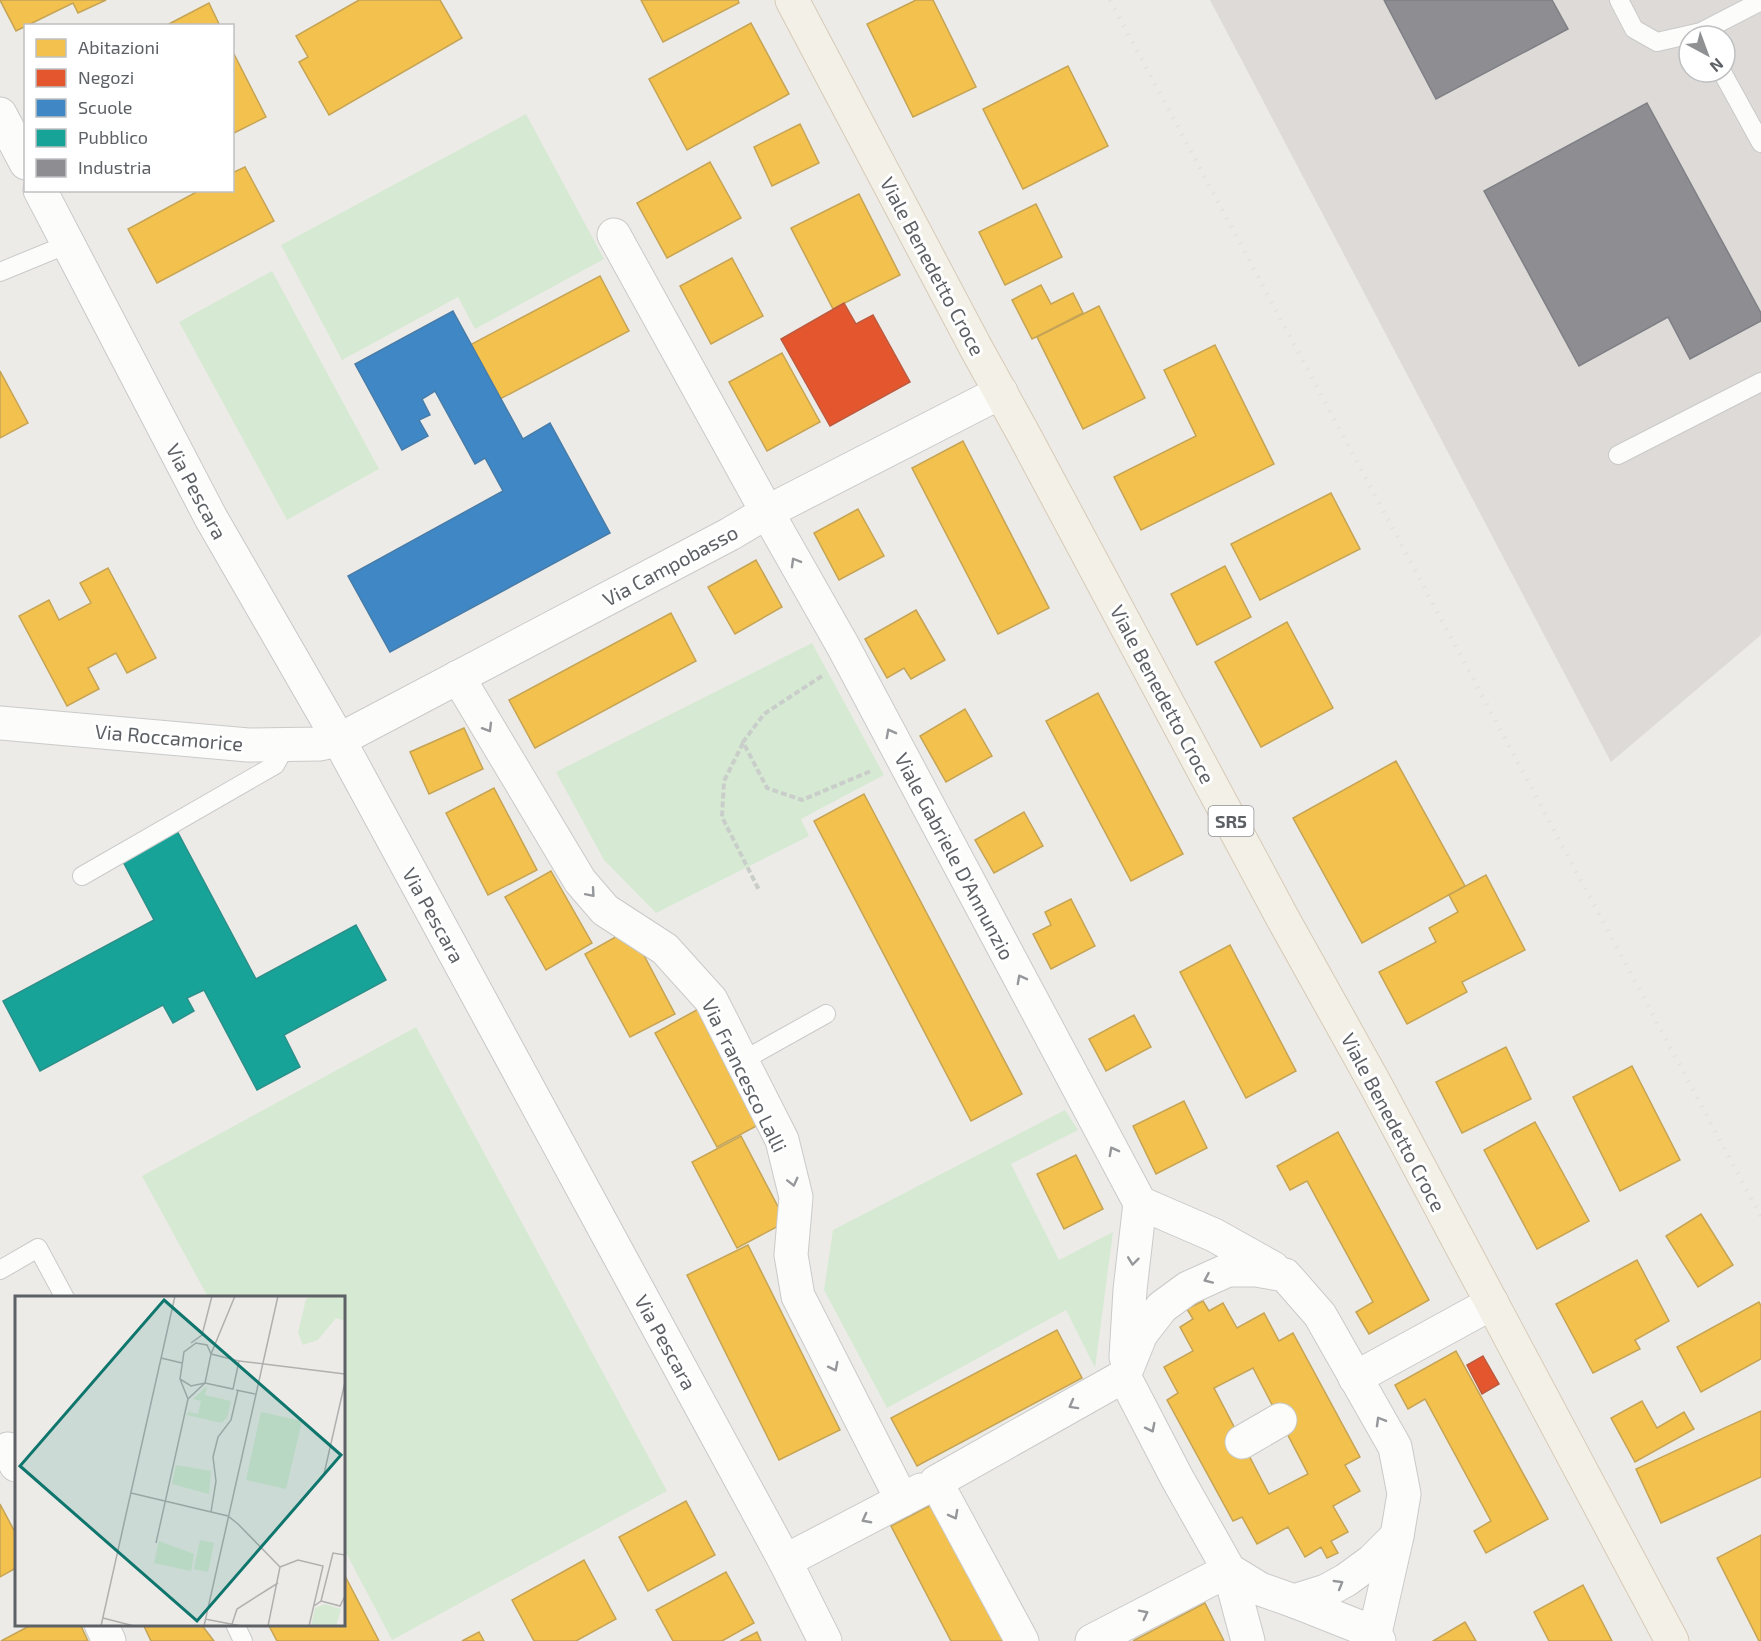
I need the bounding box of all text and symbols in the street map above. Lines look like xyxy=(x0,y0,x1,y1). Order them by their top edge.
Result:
legend xyxy=(24,24,234,192)
north arrow xyxy=(1677,24,1737,84)
text: Abitazioni xyxy=(78,36,159,58)
text: N xyxy=(1707,55,1728,77)
text: Negozi xyxy=(78,66,134,88)
text: Scuole xyxy=(78,96,132,118)
text: Pubblico xyxy=(78,126,148,148)
text: Industria xyxy=(78,156,151,178)
street label: Viale Benedetto Croce xyxy=(876,173,990,359)
street label: Via Pescara xyxy=(162,439,232,543)
street label: Via Campobasso xyxy=(598,519,742,611)
one-way arrow xyxy=(791,558,802,568)
street label: Viale Benedetto Croce xyxy=(1106,601,1220,787)
street label: Via Roccamorice xyxy=(94,719,244,755)
one-way arrow xyxy=(481,722,492,732)
one-way arrow xyxy=(885,728,897,739)
street label: Viale Gabriele D'Annunzio xyxy=(890,748,1020,964)
road number: SR5 xyxy=(1208,806,1254,836)
street label: Via Pescara xyxy=(398,863,470,967)
one-way arrow xyxy=(583,886,594,897)
one-way arrow xyxy=(1017,975,1028,985)
street label: Via Francesco Lalli xyxy=(697,994,793,1156)
street label: Viale Benedetto Croce xyxy=(1337,1029,1451,1215)
one-way arrow xyxy=(1109,1147,1120,1157)
one-way arrow xyxy=(785,1177,798,1187)
one-way arrow xyxy=(1128,1256,1140,1265)
one-way arrow xyxy=(1204,1272,1215,1284)
street label: Via Pescara xyxy=(630,1290,702,1394)
inset map xyxy=(15,1296,345,1626)
one-way arrow xyxy=(827,1361,839,1372)
one-way arrow xyxy=(1069,1398,1079,1409)
one-way arrow xyxy=(1376,1417,1388,1428)
one-way arrow xyxy=(1144,1422,1155,1433)
one-way arrow xyxy=(947,1509,958,1519)
one-way arrow xyxy=(862,1512,872,1523)
one-way arrow xyxy=(1333,1579,1343,1591)
one-way arrow xyxy=(1138,1610,1148,1621)

